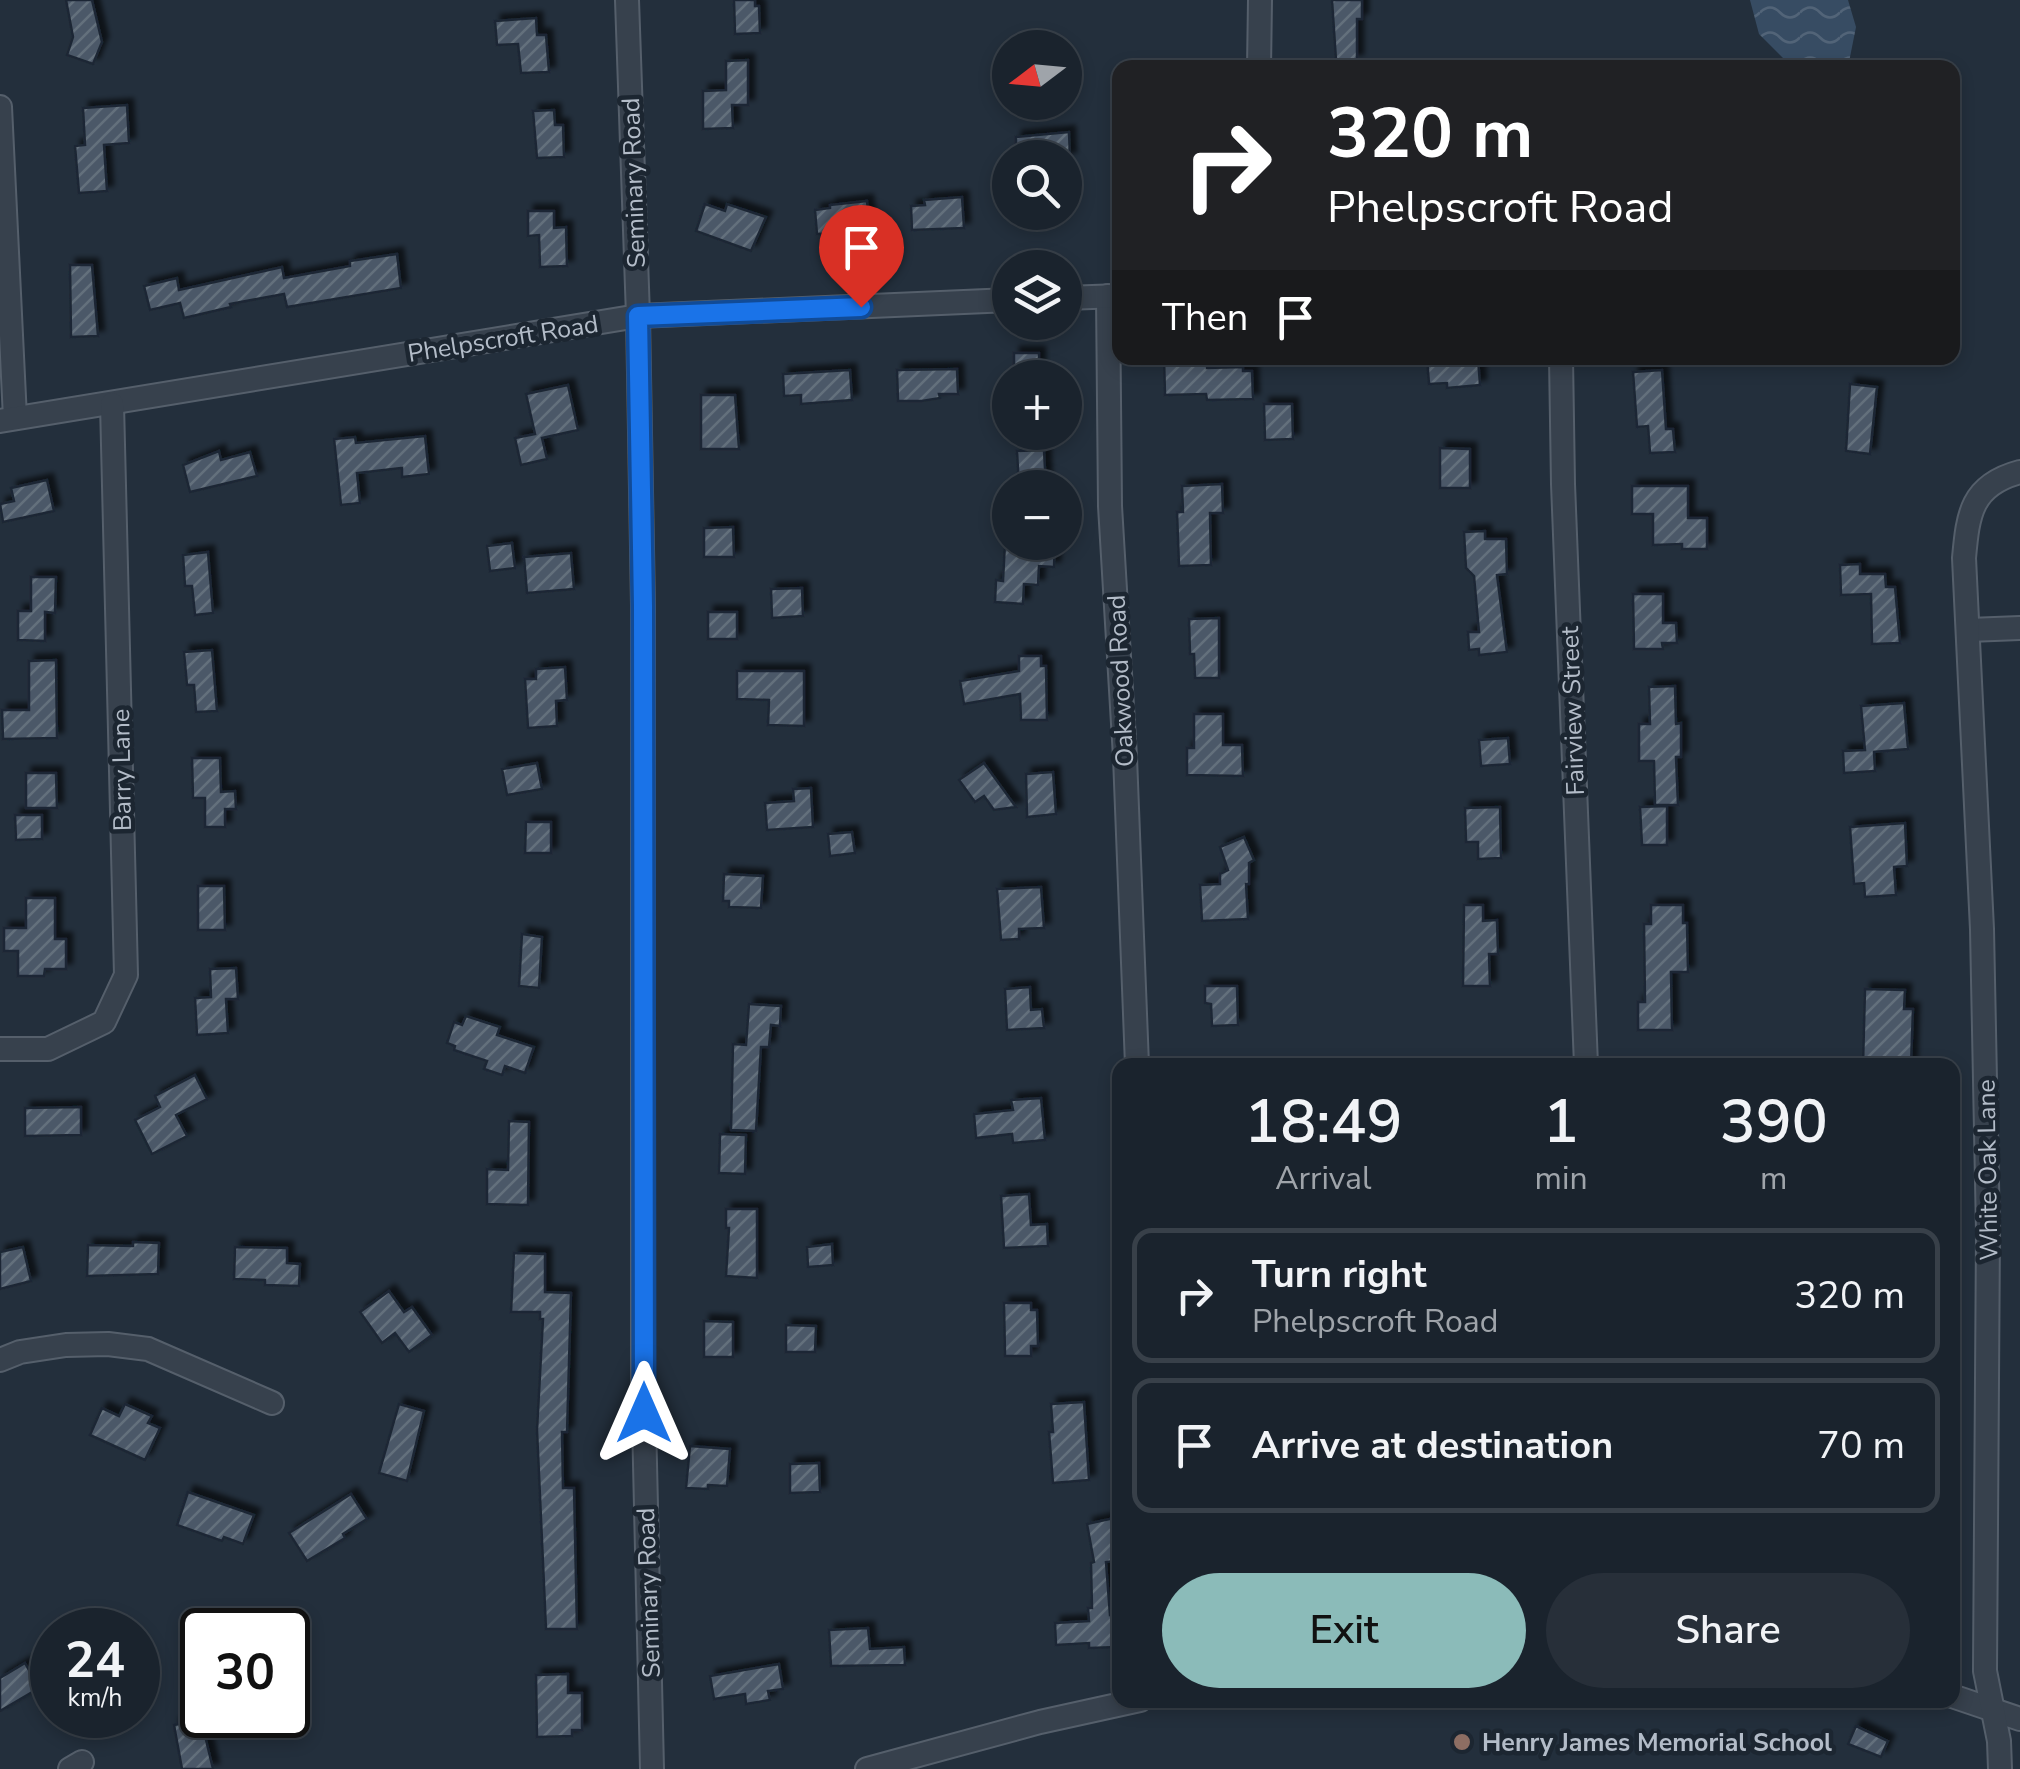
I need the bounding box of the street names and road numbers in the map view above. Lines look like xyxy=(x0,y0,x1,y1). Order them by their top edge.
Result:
street label: Seminary Road xyxy=(614,97,654,269)
street label: Phelpscroft Road xyxy=(405,307,601,371)
street label: Oakwood Road xyxy=(1100,594,1142,768)
street label: Fairview Street xyxy=(1553,625,1593,796)
street label: Barry Lane xyxy=(104,708,140,831)
street label: White Oak Lane xyxy=(1969,1079,2007,1261)
street label: Seminary Road xyxy=(629,1507,669,1679)

